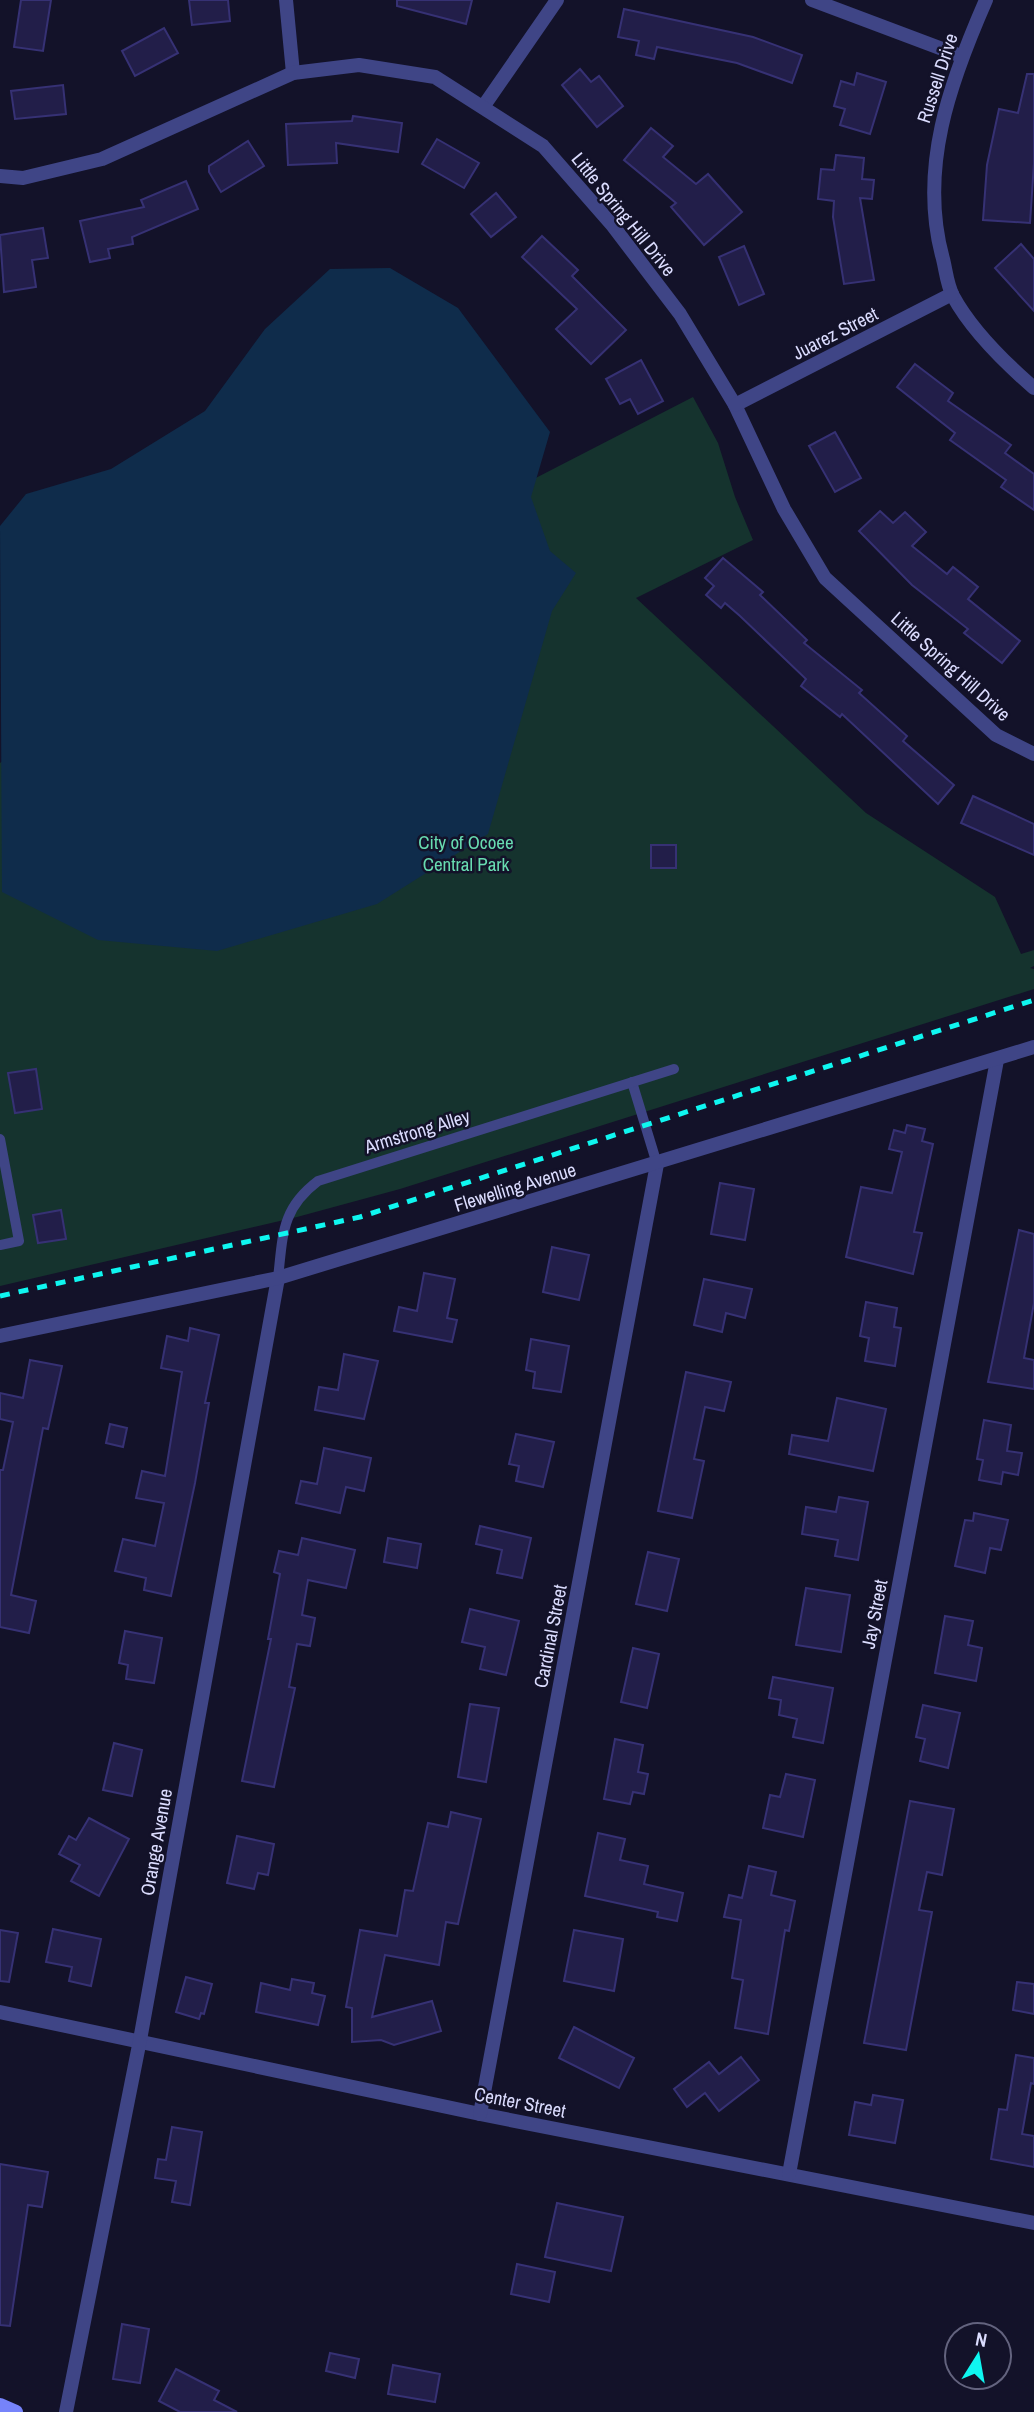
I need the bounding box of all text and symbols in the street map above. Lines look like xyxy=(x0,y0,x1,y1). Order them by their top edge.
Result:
street label: Russell Drive xyxy=(910,30,964,126)
street label: Little Spring Hill Drive xyxy=(566,147,682,281)
street label: Juarez Street xyxy=(788,300,883,366)
street label: Little Spring Hill Drive xyxy=(886,605,1016,727)
park label: City of Ocoee Central Park xyxy=(418,829,514,877)
street label: Armstrong Alley xyxy=(360,1103,473,1160)
street label: Flewelling Avenue xyxy=(451,1156,579,1218)
street label: Jay Street xyxy=(855,1576,894,1651)
street label: Cardinal Street xyxy=(527,1581,573,1690)
street label: Orange Avenue xyxy=(134,1787,178,1897)
street label: Center Street xyxy=(472,2080,569,2124)
north arrow xyxy=(943,2321,1013,2391)
text: N xyxy=(973,2325,989,2353)

